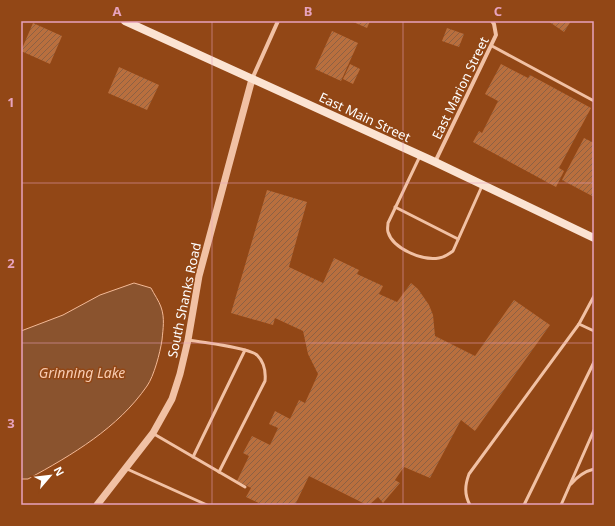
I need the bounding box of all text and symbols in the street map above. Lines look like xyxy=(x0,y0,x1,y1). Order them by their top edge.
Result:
text: A xyxy=(113,2,122,20)
text: B xyxy=(304,2,312,20)
text: C xyxy=(494,2,502,20)
street label: East Marion Street xyxy=(427,33,493,142)
street label: East Main Street xyxy=(316,88,414,146)
text: 1 xyxy=(7,93,15,111)
street label: South Shanks Road xyxy=(163,241,205,359)
text: 2 xyxy=(7,254,15,272)
water label: Grinning Lake xyxy=(39,363,125,382)
text: 3 xyxy=(7,414,15,432)
north arrow xyxy=(30,456,70,496)
text: N xyxy=(51,464,68,479)

